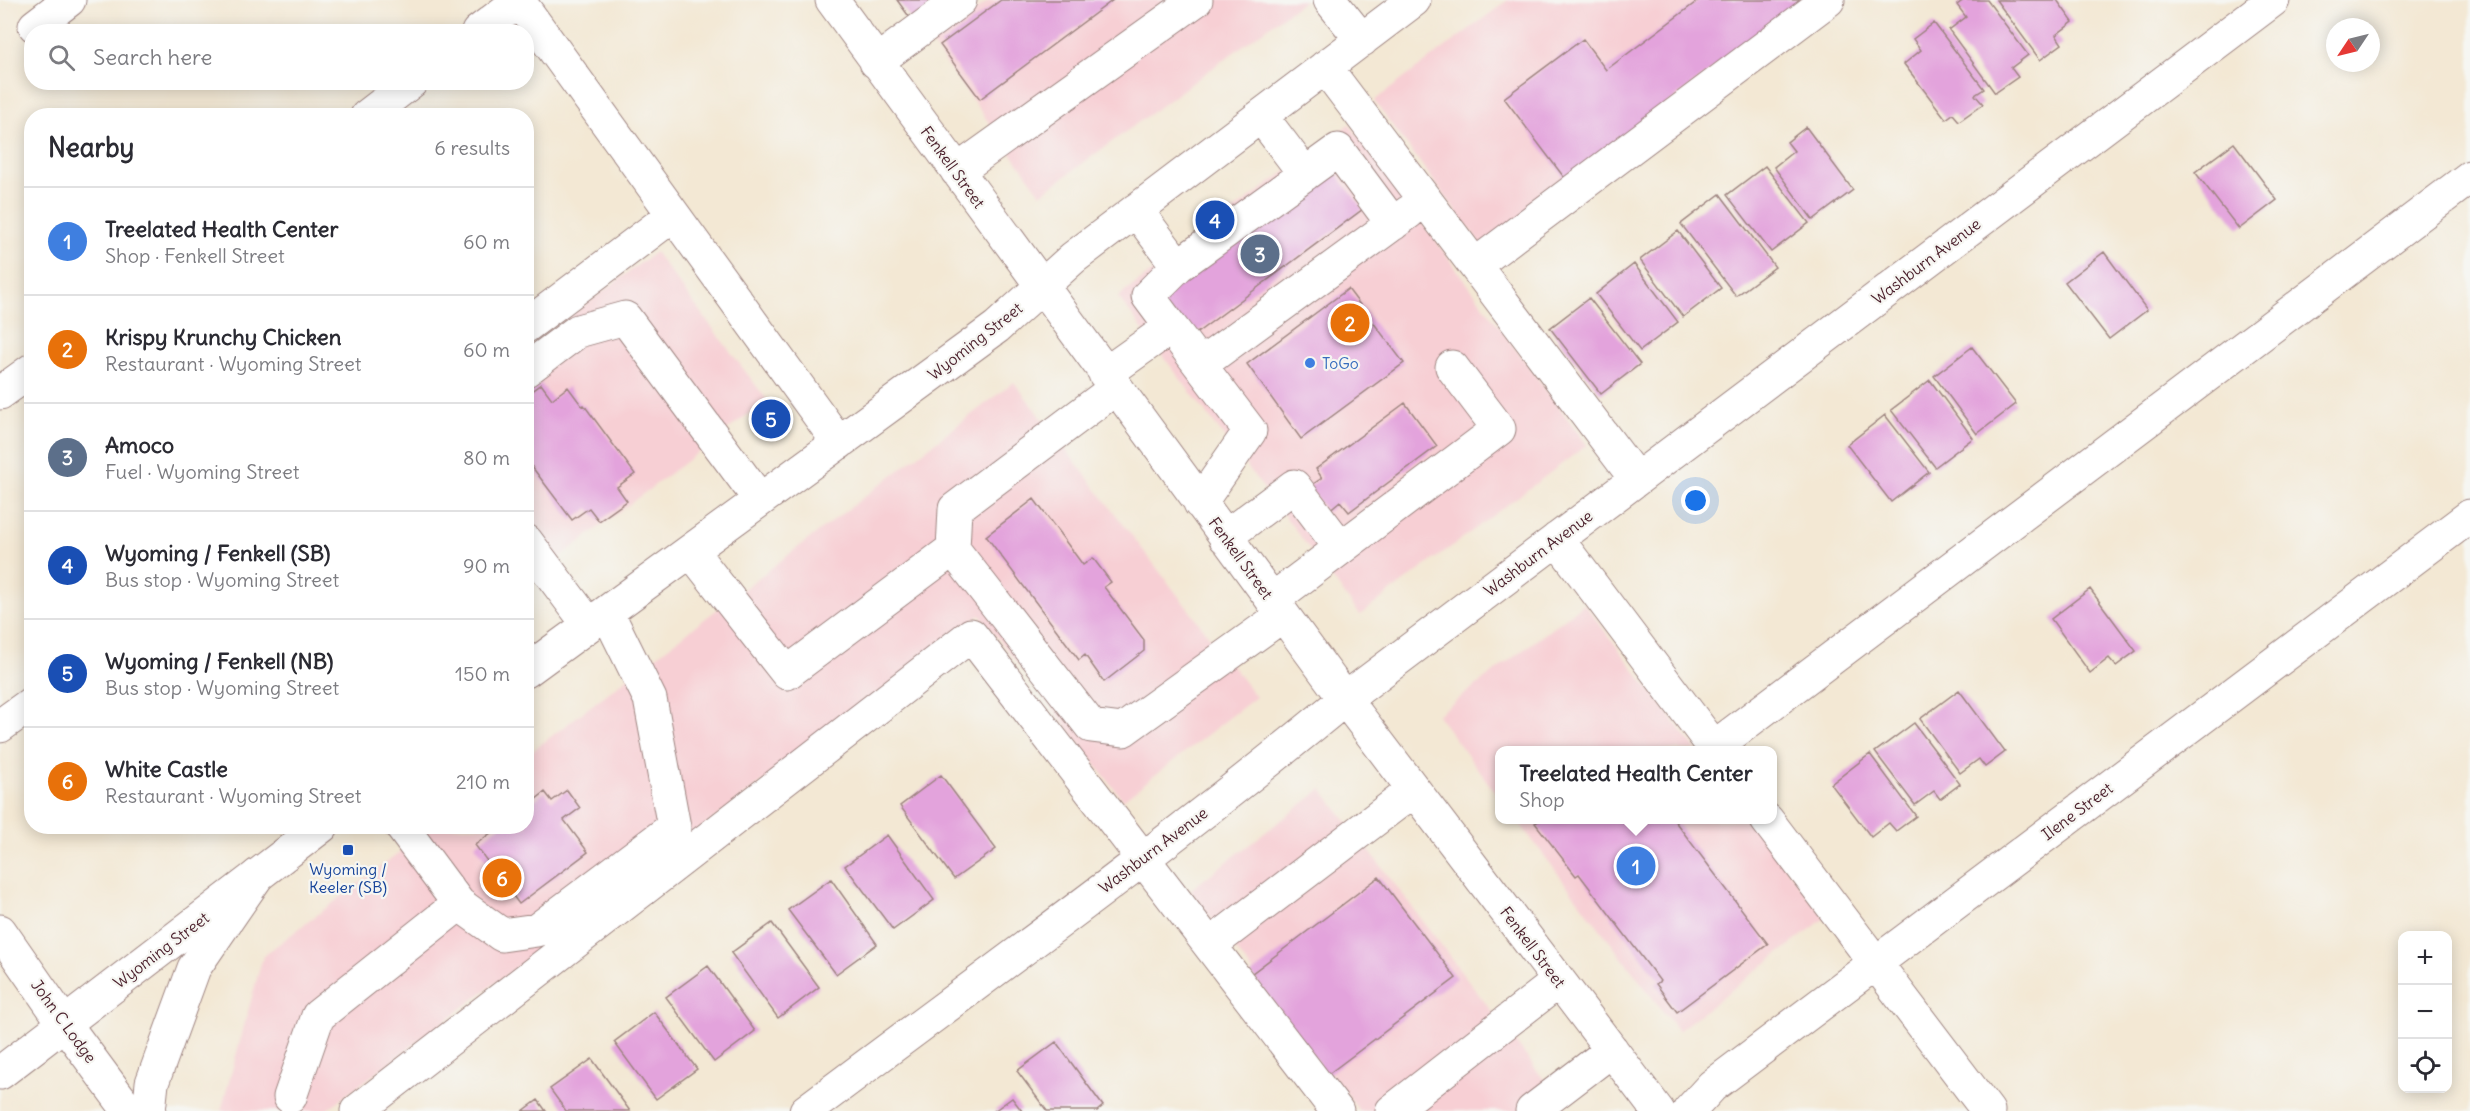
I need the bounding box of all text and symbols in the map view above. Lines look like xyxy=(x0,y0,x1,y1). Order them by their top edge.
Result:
north arrow xyxy=(2326,18,2380,72)
search box xyxy=(24,24,534,90)
icon: search xyxy=(45,41,78,74)
text: Search here xyxy=(93,43,212,71)
street label: Fenkell Street xyxy=(917,122,990,212)
text: Nearby xyxy=(48,131,134,164)
text: 6 results xyxy=(434,135,510,160)
pin: 4 xyxy=(1196,198,1234,242)
street label: Washburn Avenue xyxy=(1868,214,1984,308)
text: Treelated Health Center xyxy=(105,215,338,243)
text: 1 xyxy=(64,229,71,254)
text: 60 m xyxy=(463,229,510,254)
pin: 3 xyxy=(1240,232,1280,276)
text: Shop · Fenkell Street xyxy=(105,243,285,268)
street label: Wyoming Street xyxy=(924,297,1027,384)
pin: 2 xyxy=(1330,300,1370,346)
text: Krispy Krunchy Chicken xyxy=(105,323,341,351)
text: 2 xyxy=(62,337,73,362)
text: 60 m xyxy=(463,337,510,362)
text: Restaurant · Wyoming Street xyxy=(105,351,362,376)
place label: ToGo xyxy=(1322,353,1359,373)
marker: ToGo xyxy=(1303,356,1317,370)
pin: 5 xyxy=(752,396,790,442)
text: Amoco xyxy=(105,431,174,459)
text: 3 xyxy=(62,445,73,470)
text: 80 m xyxy=(463,445,510,470)
text: Fuel · Wyoming Street xyxy=(105,459,300,484)
your location xyxy=(1681,486,1710,515)
street label: Washburn Avenue xyxy=(1480,506,1596,600)
street label: Fenkell Street xyxy=(1205,513,1278,603)
text: Wyoming / Fenkell (SB) xyxy=(105,539,330,567)
text: 4 xyxy=(62,553,73,578)
text: 90 m xyxy=(463,553,510,578)
text: Bus stop · Wyoming Street xyxy=(105,567,339,592)
text: Wyoming / Fenkell (NB) xyxy=(105,647,333,675)
text: 5 xyxy=(62,661,73,686)
text: 150 m xyxy=(455,661,510,686)
text: Bus stop · Wyoming Street xyxy=(105,675,339,700)
popup xyxy=(1495,746,1777,824)
text: White Castle xyxy=(105,755,228,783)
text: Treelated Health Center xyxy=(1519,759,1753,787)
text: 6 xyxy=(62,769,73,794)
text: 210 m xyxy=(456,769,510,794)
street label: Ilene Street xyxy=(2038,777,2117,844)
text: Restaurant · Wyoming Street xyxy=(105,783,362,808)
text: Shop xyxy=(1519,787,1565,812)
street label: Washburn Avenue xyxy=(1095,803,1211,897)
marker: Wyoming / Keeler (SB) xyxy=(341,843,355,857)
pin: 1 xyxy=(1616,844,1656,888)
pin: 6 xyxy=(482,856,522,900)
place label: Wyoming / Keeler (SB) xyxy=(309,859,387,897)
street label: Fenkell Street xyxy=(1496,902,1570,992)
street label: Wyoming Street xyxy=(109,907,213,992)
map controls xyxy=(2398,931,2452,1093)
button: + xyxy=(2398,931,2452,985)
street label: John C Lodge xyxy=(27,975,101,1067)
button: − xyxy=(2398,985,2452,1039)
button: locate xyxy=(2398,1039,2452,1093)

